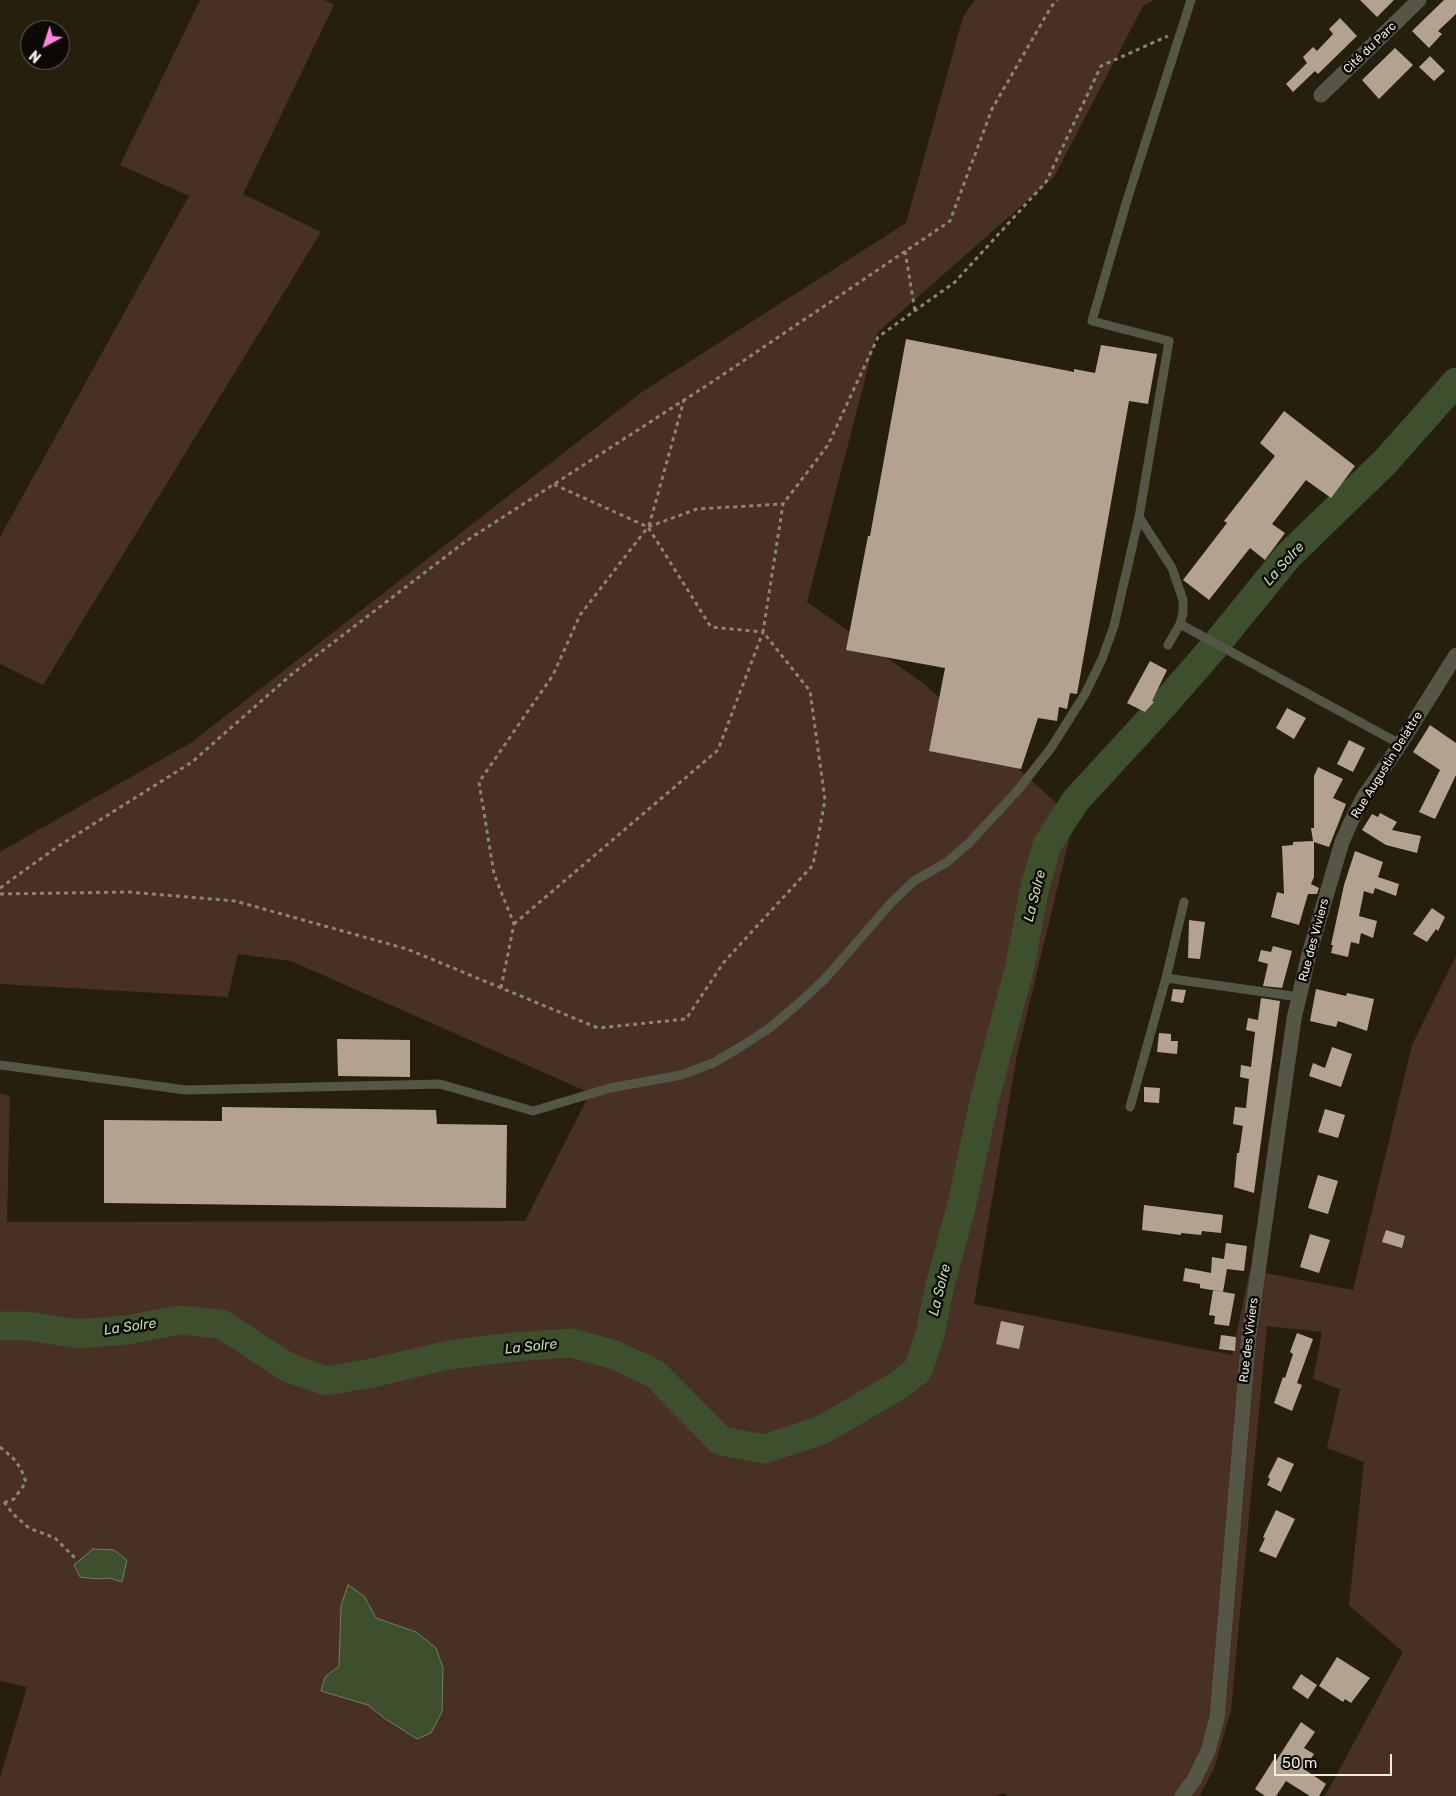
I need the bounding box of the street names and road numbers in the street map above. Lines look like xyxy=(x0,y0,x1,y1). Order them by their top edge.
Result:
street label: Cité du Parc xyxy=(1341,19,1399,77)
street label: Rue Augustin Delattre xyxy=(1348,709,1426,821)
street label: Rue des Viviers xyxy=(1296,897,1332,983)
street label: Rue des Viviers xyxy=(1237,1297,1261,1383)

